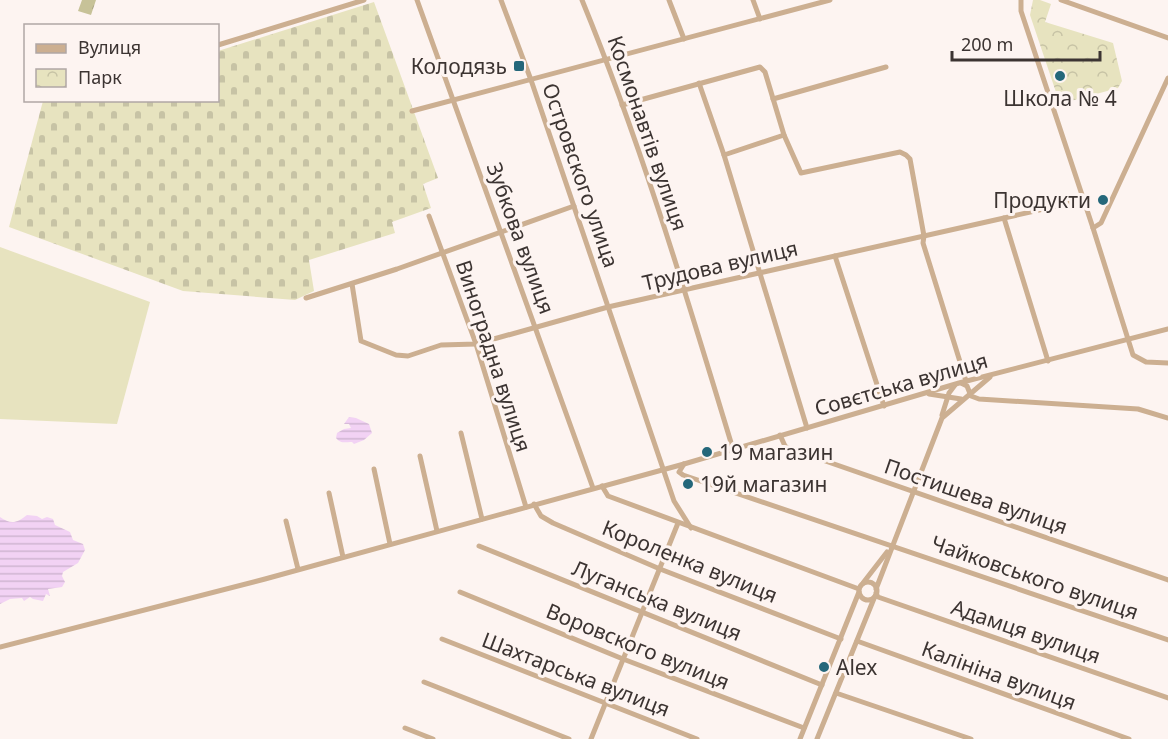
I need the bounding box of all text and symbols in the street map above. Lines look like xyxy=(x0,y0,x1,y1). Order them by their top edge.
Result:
legend xyxy=(24,24,219,102)
scale bar xyxy=(952,24,1100,62)
street label: Космонавтів вулиця xyxy=(601,32,695,234)
text: 200 m xyxy=(961,32,1013,56)
text: Вулиця xyxy=(78,35,141,59)
place label: Колодязь xyxy=(411,52,507,80)
marker: Колодязь xyxy=(512,59,526,73)
text: Парк xyxy=(78,65,122,89)
marker: Школа № 4 xyxy=(1053,69,1067,83)
street label: Островского улица xyxy=(536,79,626,271)
place label: Школа № 4 xyxy=(1003,84,1117,112)
street label: Зубкова вулиця xyxy=(481,158,561,318)
place label: Продукти xyxy=(993,186,1091,214)
marker: Продукти xyxy=(1096,193,1110,207)
street label: Трудова вулиця xyxy=(640,234,800,296)
street label: Виноградна вулиця xyxy=(450,257,538,455)
street label: Совєтська вулиця xyxy=(811,346,991,422)
place label: 19 магазин xyxy=(719,438,833,466)
marker: 19 магазин xyxy=(700,445,714,459)
street label: Постишева вулиця xyxy=(881,452,1071,540)
place label: 19й магазин xyxy=(700,470,827,498)
marker: 19й магазин xyxy=(681,477,695,491)
street label: Короленка вулиця xyxy=(598,513,782,609)
street label: Чайковського вулиця xyxy=(928,528,1142,626)
street label: Луганська вулиця xyxy=(568,553,746,647)
street label: Адамця вулиця xyxy=(948,592,1104,670)
street label: Воровского вулиця xyxy=(542,596,734,696)
street label: Шахтарська вулиця xyxy=(478,625,674,723)
street label: Калініна вулиця xyxy=(918,634,1080,716)
place label: Alex xyxy=(836,653,877,681)
marker: Alex xyxy=(817,660,831,674)

